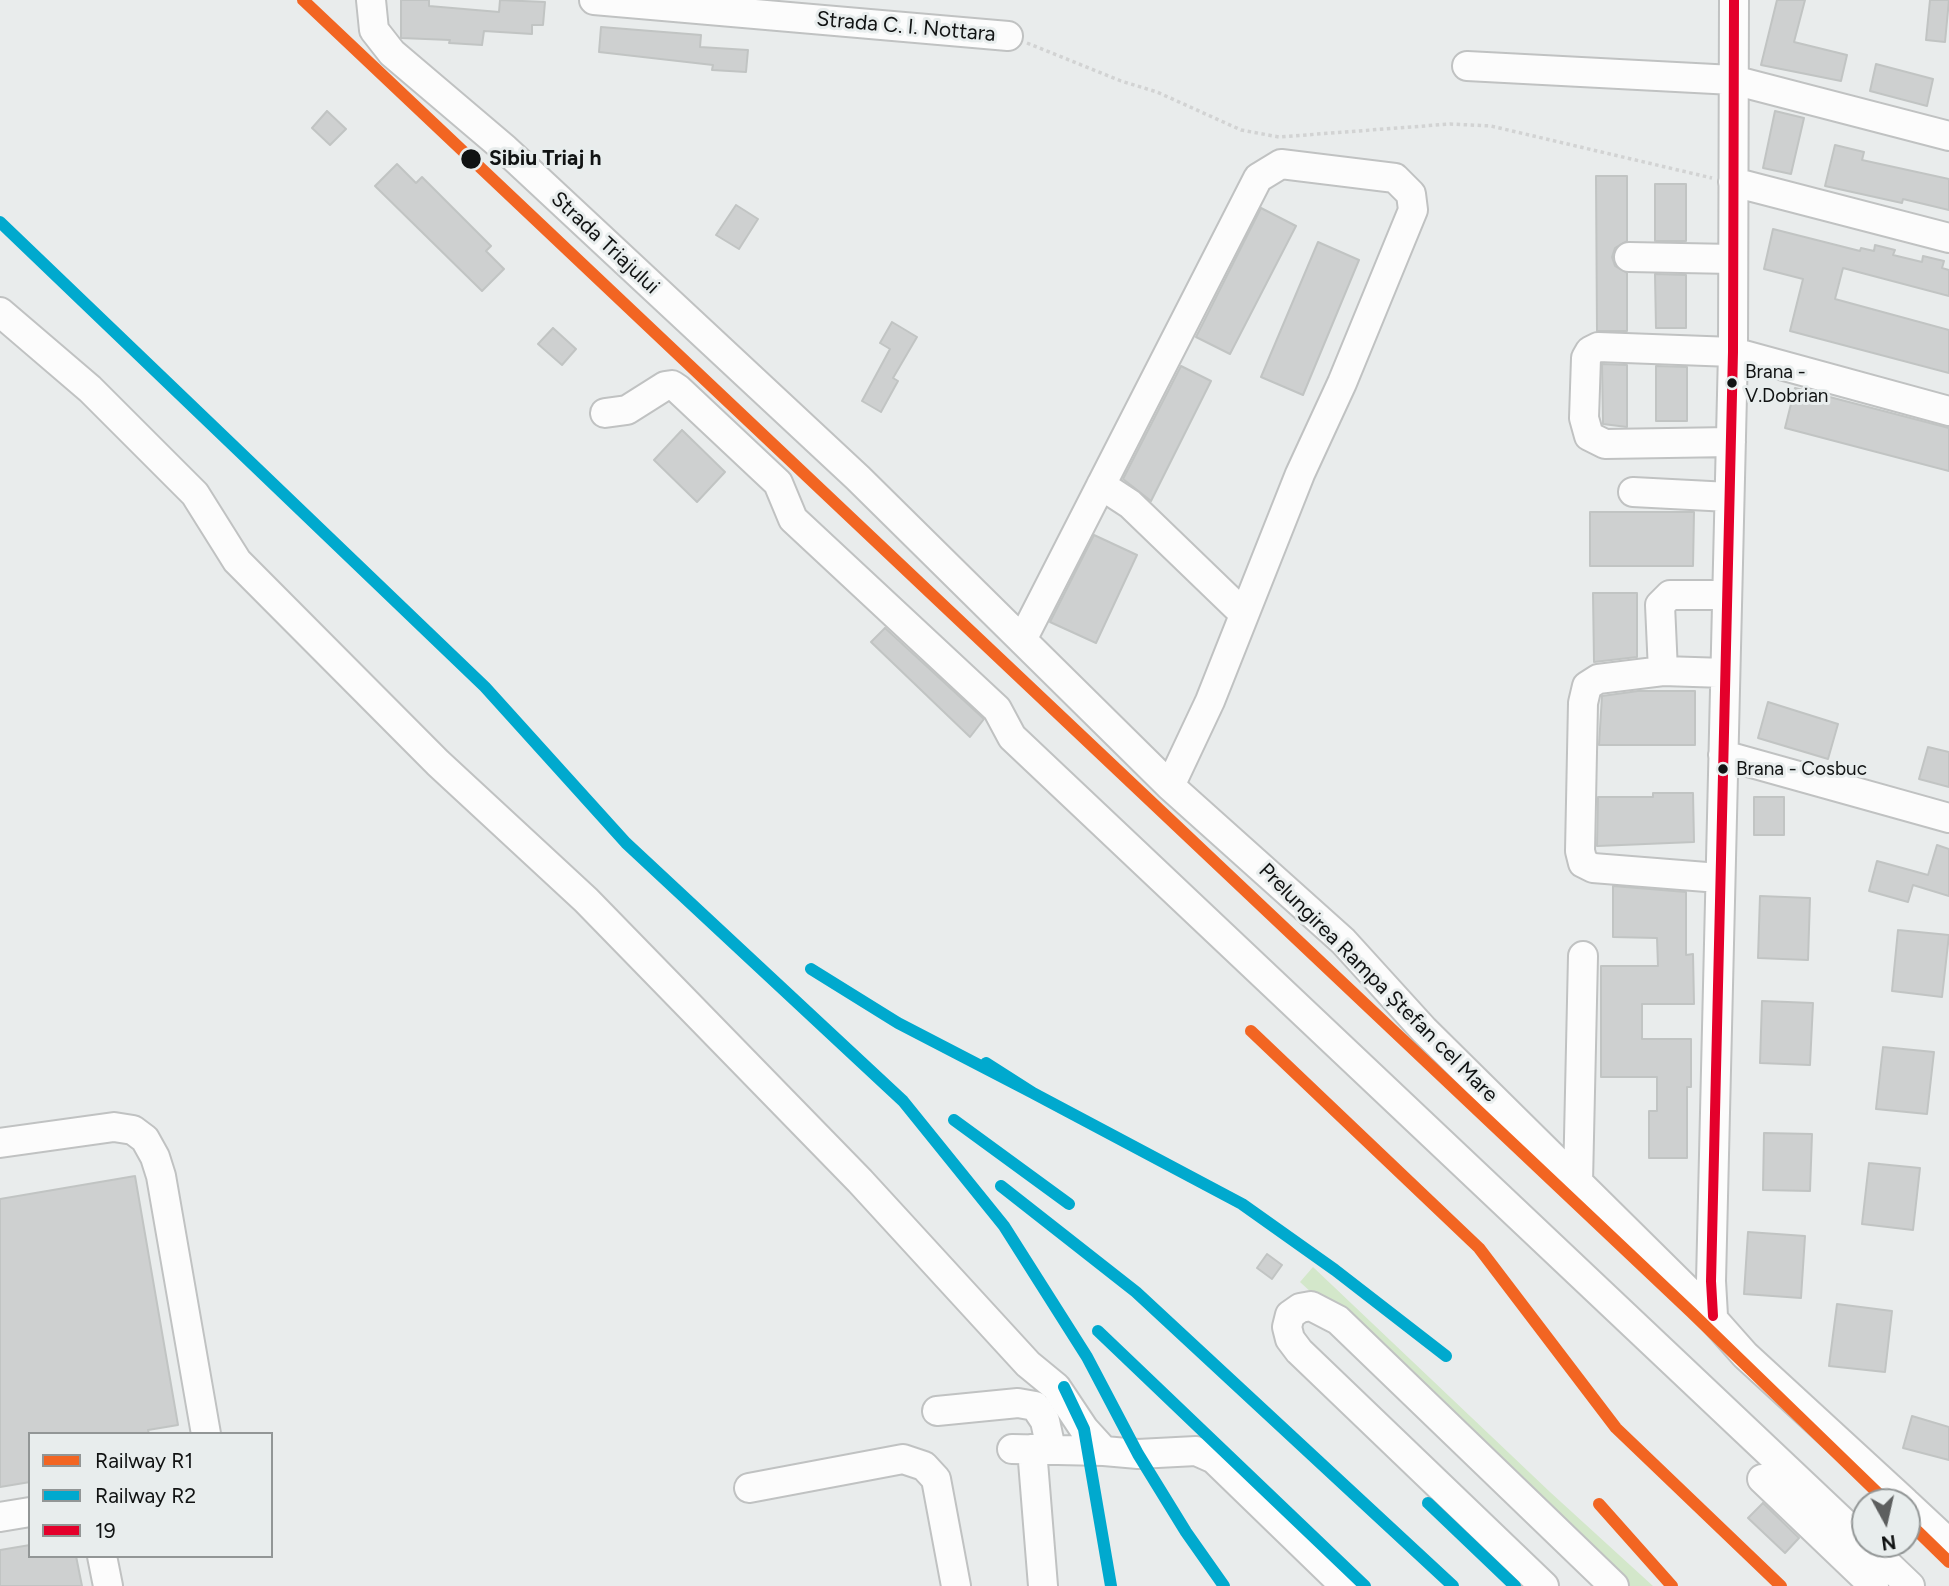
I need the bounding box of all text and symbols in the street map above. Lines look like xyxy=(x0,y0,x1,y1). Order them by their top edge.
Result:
street label: Strada C. I. Nottara xyxy=(815,7,997,47)
place label: Sibiu Triaj h xyxy=(489,146,601,172)
marker: Sibiu Triaj h xyxy=(459,147,483,171)
street label: Strada Triajului xyxy=(546,186,664,300)
place label: Brana - V.Dobrian xyxy=(1745,361,1828,405)
marker: Brana - V.Dobrian xyxy=(1725,376,1739,390)
place label: Brana - Cosbuc xyxy=(1736,758,1867,780)
marker: Brana - Cosbuc xyxy=(1716,762,1730,776)
street label: Prelungirea Rampa Ștefan cel Mare xyxy=(1253,858,1503,1108)
legend xyxy=(28,1432,273,1558)
text: Railway R1 xyxy=(95,1448,193,1473)
text: Railway R2 xyxy=(95,1483,196,1508)
north arrow xyxy=(1851,1488,1921,1558)
text: 19 xyxy=(95,1518,116,1543)
text: N xyxy=(1880,1530,1898,1555)

